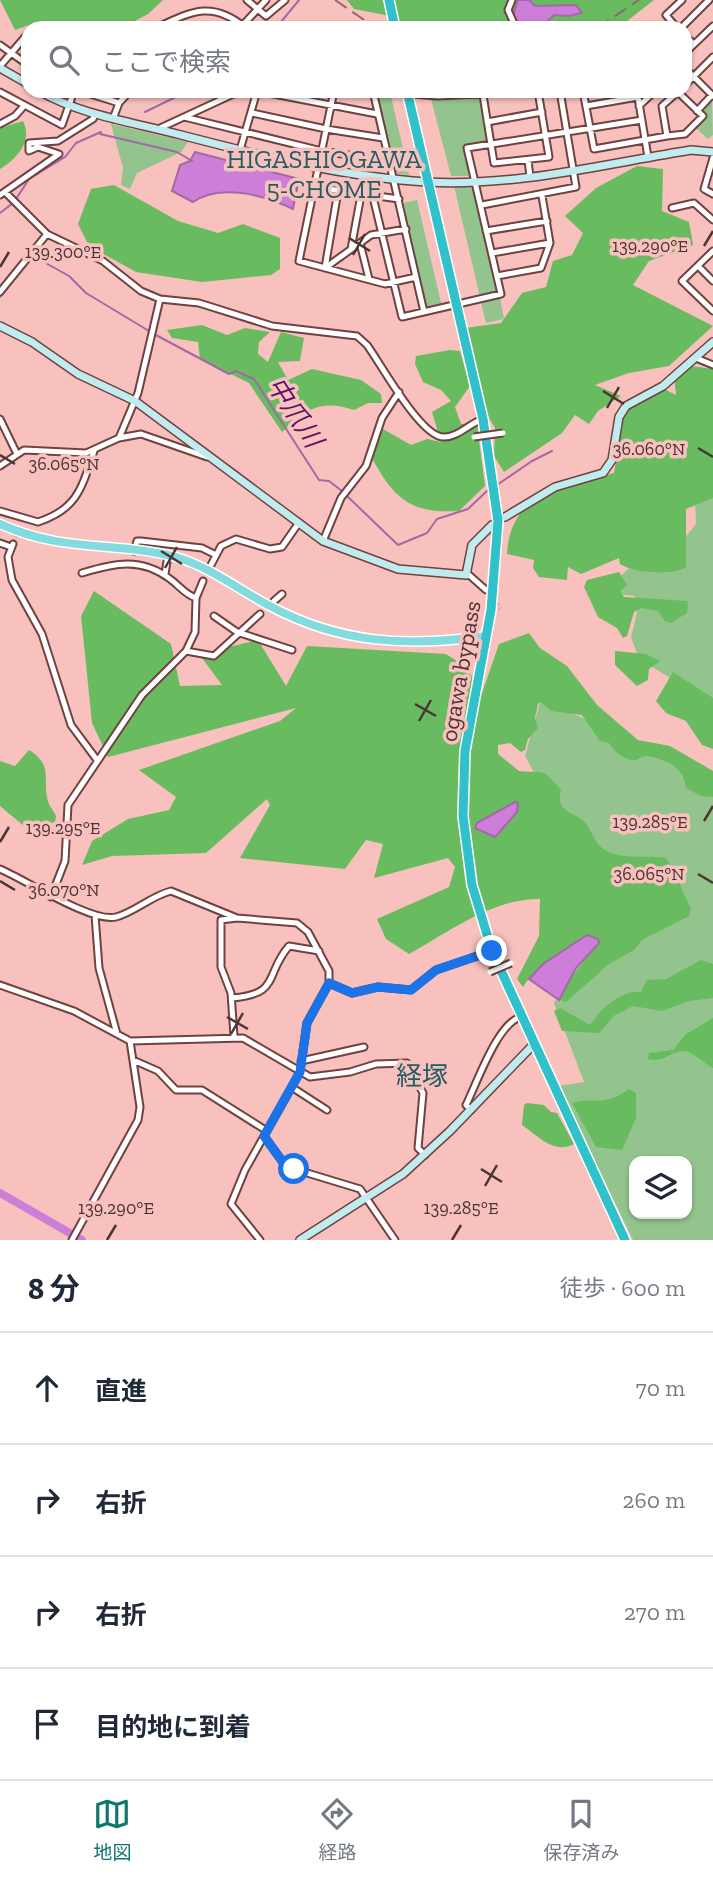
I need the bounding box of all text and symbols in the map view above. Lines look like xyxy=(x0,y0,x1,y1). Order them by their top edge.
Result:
search box xyxy=(21,21,692,98)
icon: search xyxy=(45,41,83,79)
text: ここで検索 xyxy=(101,46,231,78)
district label: HIGASHIOGAWA 5-CHOME xyxy=(226,143,423,205)
text: 139.290°E xyxy=(612,235,688,257)
text: 139.300°E xyxy=(25,241,101,263)
water label: 中爪川 xyxy=(260,371,331,456)
text: 36.060°N xyxy=(613,438,685,460)
text: 36.065°N xyxy=(28,453,100,475)
street label: ogawa bypass xyxy=(433,598,487,744)
text: 139.285°E xyxy=(613,811,687,833)
text: 139.295°E xyxy=(26,817,100,839)
text: 36.065°N xyxy=(613,863,685,885)
text: 36.070°N xyxy=(28,879,100,901)
route end xyxy=(476,935,507,966)
district label: 経塚 xyxy=(396,1060,448,1092)
route start xyxy=(278,1153,309,1184)
map controls xyxy=(629,1156,692,1219)
button: layers xyxy=(629,1156,692,1219)
text: 139.290°E xyxy=(78,1197,154,1219)
text: 139.285°E xyxy=(424,1197,498,1219)
text: 8 分 xyxy=(28,1271,80,1307)
text: 徒歩 · 600 m xyxy=(560,1274,685,1302)
icon: ahead xyxy=(28,1369,66,1407)
text: 70 m xyxy=(636,1374,685,1402)
text: 直進 xyxy=(95,1375,147,1407)
icon: right xyxy=(28,1481,66,1519)
text: 260 m xyxy=(623,1486,685,1514)
text: 右折 xyxy=(95,1487,147,1519)
icon: right xyxy=(28,1593,66,1631)
text: 270 m xyxy=(624,1598,685,1626)
text: 右折 xyxy=(95,1599,147,1631)
icon: arrive xyxy=(28,1705,66,1743)
text: 目的地に到着 xyxy=(95,1711,251,1743)
tab: 地図 xyxy=(93,1795,132,1864)
tab: 経路 xyxy=(318,1795,357,1864)
tab: 保存済み xyxy=(543,1795,620,1864)

